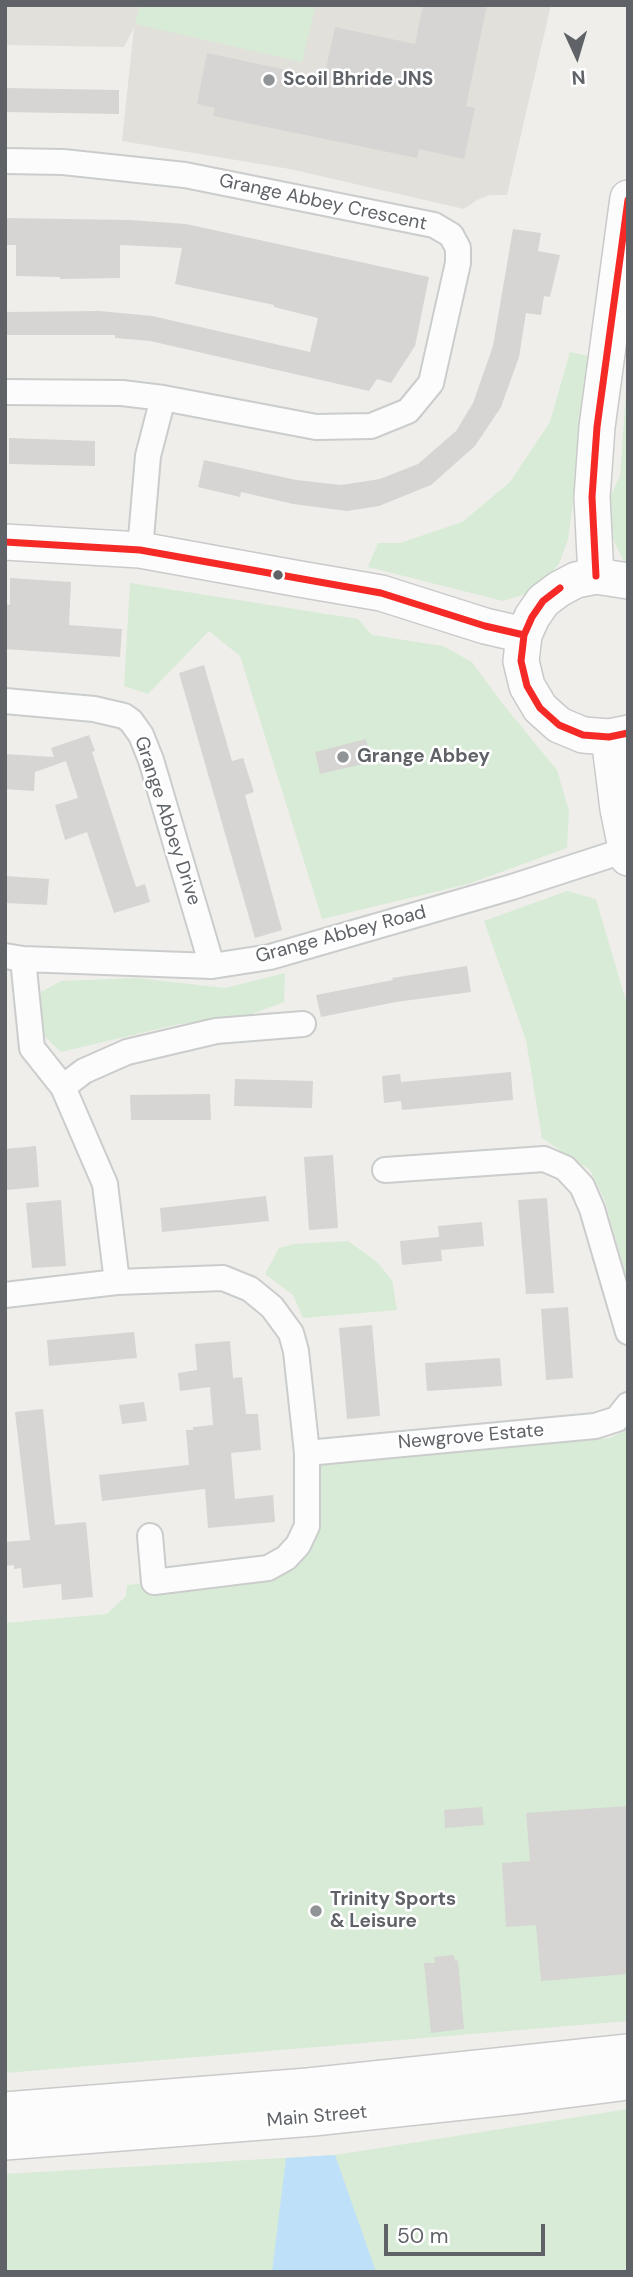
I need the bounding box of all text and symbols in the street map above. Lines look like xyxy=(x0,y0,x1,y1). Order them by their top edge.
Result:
north arrow xyxy=(542,21,612,91)
text: N xyxy=(571,64,586,90)
place label: Scoil Bhride JNS xyxy=(283,69,433,91)
marker: Scoil Bhride JNS xyxy=(261,72,277,88)
street label: Grange Abbey Crescent xyxy=(217,170,429,236)
unlabelled marker xyxy=(271,568,285,582)
street label: Grange Abbey Drive xyxy=(129,734,205,908)
place label: Grange Abbey xyxy=(357,746,490,768)
marker: Grange Abbey xyxy=(335,749,351,765)
street label: Grange Abbey Road xyxy=(253,901,429,969)
street label: Newgrove Estate xyxy=(397,1419,545,1455)
place label: Trinity Sports & Leisure xyxy=(330,1889,456,1933)
marker: Trinity Sports & Leisure xyxy=(308,1903,324,1919)
street label: Main Street xyxy=(266,2101,368,2133)
scale bar xyxy=(388,2210,549,2254)
text: 50 m xyxy=(397,2222,448,2250)

